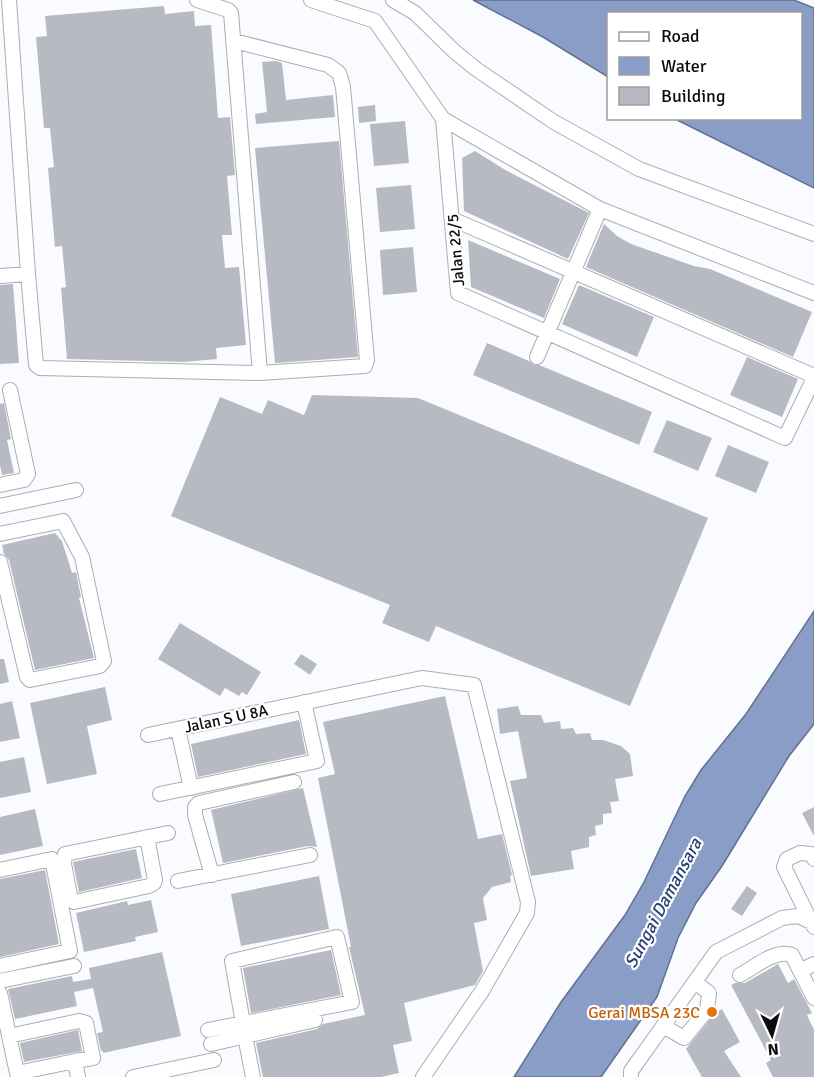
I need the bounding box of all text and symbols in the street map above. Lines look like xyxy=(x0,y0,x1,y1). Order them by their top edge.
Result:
legend xyxy=(607,12,802,120)
text: Road xyxy=(661,25,700,47)
text: Water xyxy=(661,55,707,77)
text: Building xyxy=(661,85,725,107)
street label: Jalan 22/5 xyxy=(443,213,469,287)
street label: Jalan S U 8A xyxy=(183,700,270,738)
water label: Sungai Damansara xyxy=(620,834,707,972)
place label: Gerai MBSA 23C xyxy=(588,1003,700,1023)
marker: Gerai MBSA 23C xyxy=(705,1005,719,1019)
north arrow xyxy=(742,1005,802,1065)
text: N xyxy=(767,1038,780,1059)

